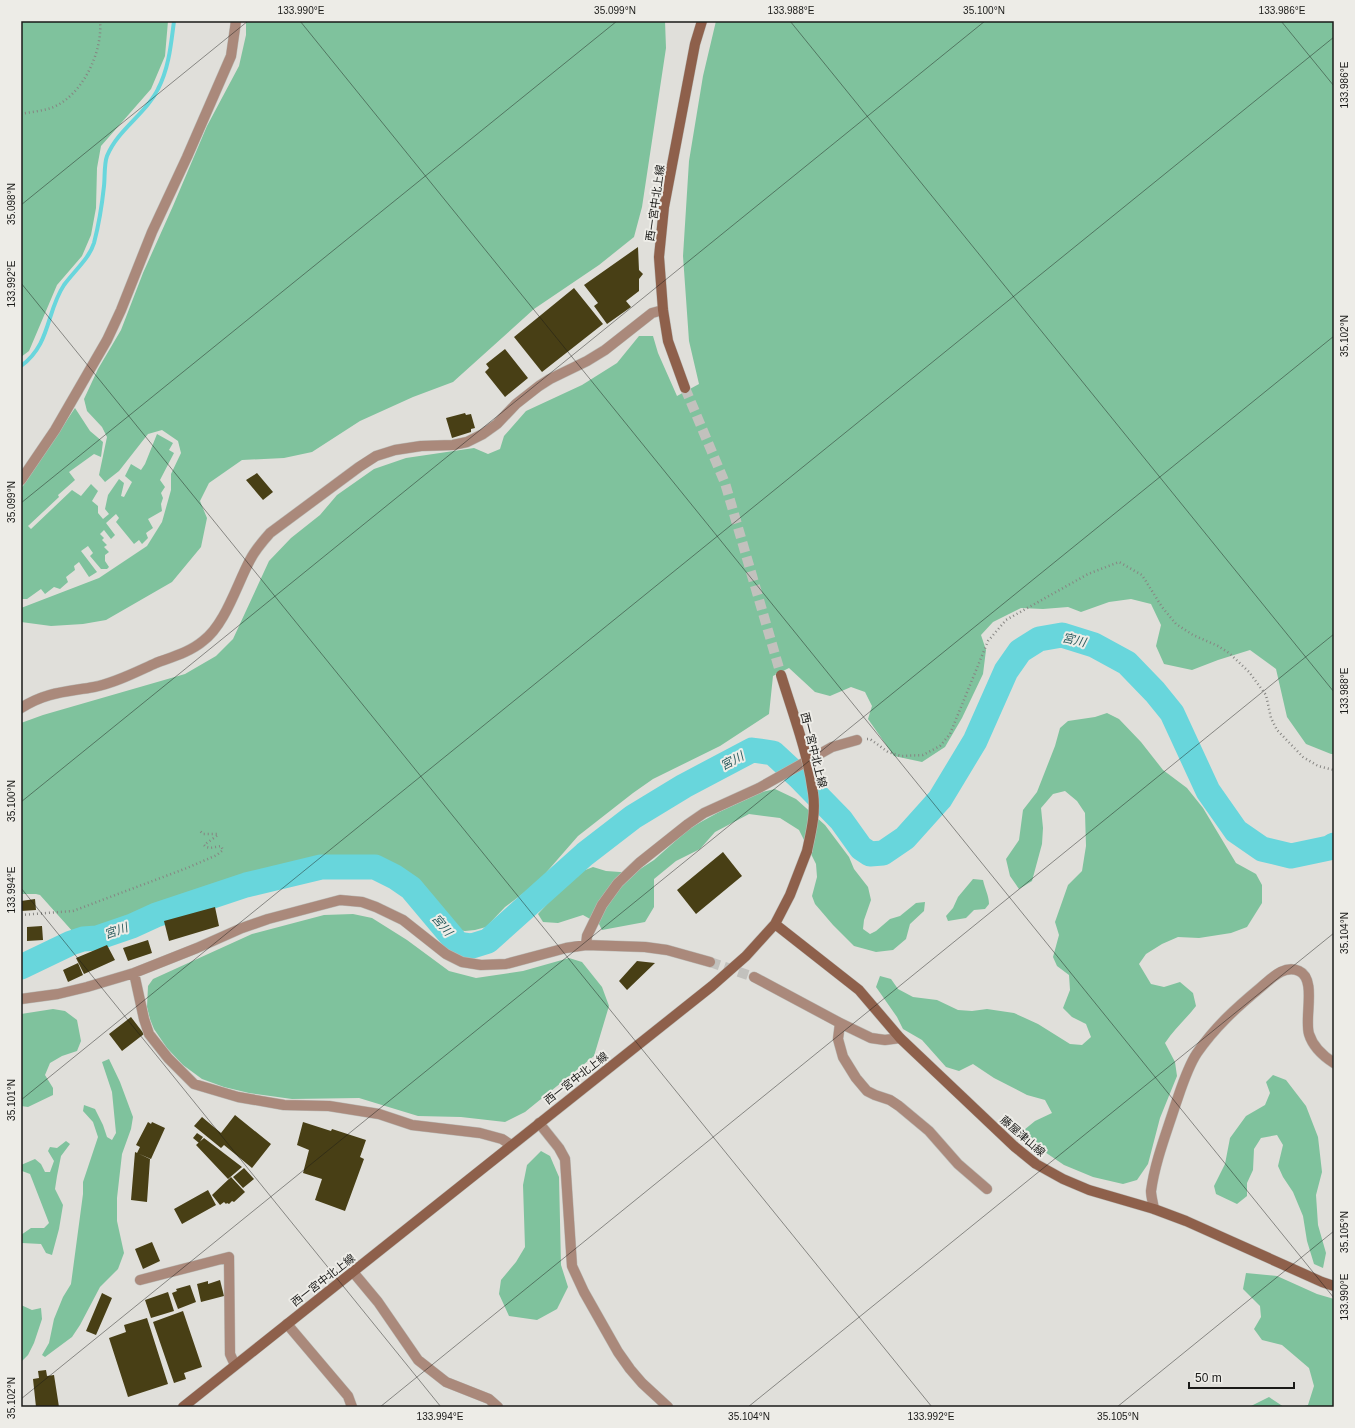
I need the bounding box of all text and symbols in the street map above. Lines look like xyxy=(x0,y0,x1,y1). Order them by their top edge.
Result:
text: 133.990°E xyxy=(278,5,325,16)
text: 35.099°N xyxy=(594,5,636,16)
text: 133.988°E xyxy=(768,5,815,16)
text: 35.100°N xyxy=(963,5,1005,16)
text: 133.986°E xyxy=(1259,5,1306,16)
text: 133.986°E xyxy=(1339,61,1350,108)
street label: 西一宮中北上線 xyxy=(644,164,666,242)
text: 35.098°N xyxy=(6,183,17,225)
text: 133.992°E xyxy=(6,260,17,307)
text: 35.102°N xyxy=(1339,315,1350,357)
text: 35.099°N xyxy=(6,481,17,523)
water label: 宮川 xyxy=(1061,630,1089,650)
text: 133.988°E xyxy=(1339,667,1350,714)
street label: 西一宮中北上線 xyxy=(799,711,829,789)
water label: 宮川 xyxy=(718,748,748,773)
text: 35.100°N xyxy=(6,780,17,822)
text: 133.994°E xyxy=(6,866,17,913)
water label: 宮川 xyxy=(429,911,456,940)
text: 35.104°N xyxy=(1339,912,1350,954)
water label: 宮川 xyxy=(102,920,132,942)
street label: 西一宮中北上線 xyxy=(542,1050,610,1106)
text: 35.101°N xyxy=(6,1079,17,1121)
street label: 藤屋津山線 xyxy=(998,1113,1048,1159)
text: 35.105°N xyxy=(1339,1211,1350,1253)
street label: 西一宮中北上線 xyxy=(289,1252,357,1308)
text: 133.990°E xyxy=(1339,1273,1350,1320)
scale bar xyxy=(1189,1364,1294,1390)
text: 50 m xyxy=(1195,1371,1222,1385)
text: 35.102°N xyxy=(6,1377,17,1419)
text: 133.994°E xyxy=(417,1411,464,1422)
text: 35.104°N xyxy=(728,1411,770,1422)
text: 133.992°E xyxy=(908,1411,955,1422)
text: 35.105°N xyxy=(1097,1411,1139,1422)

